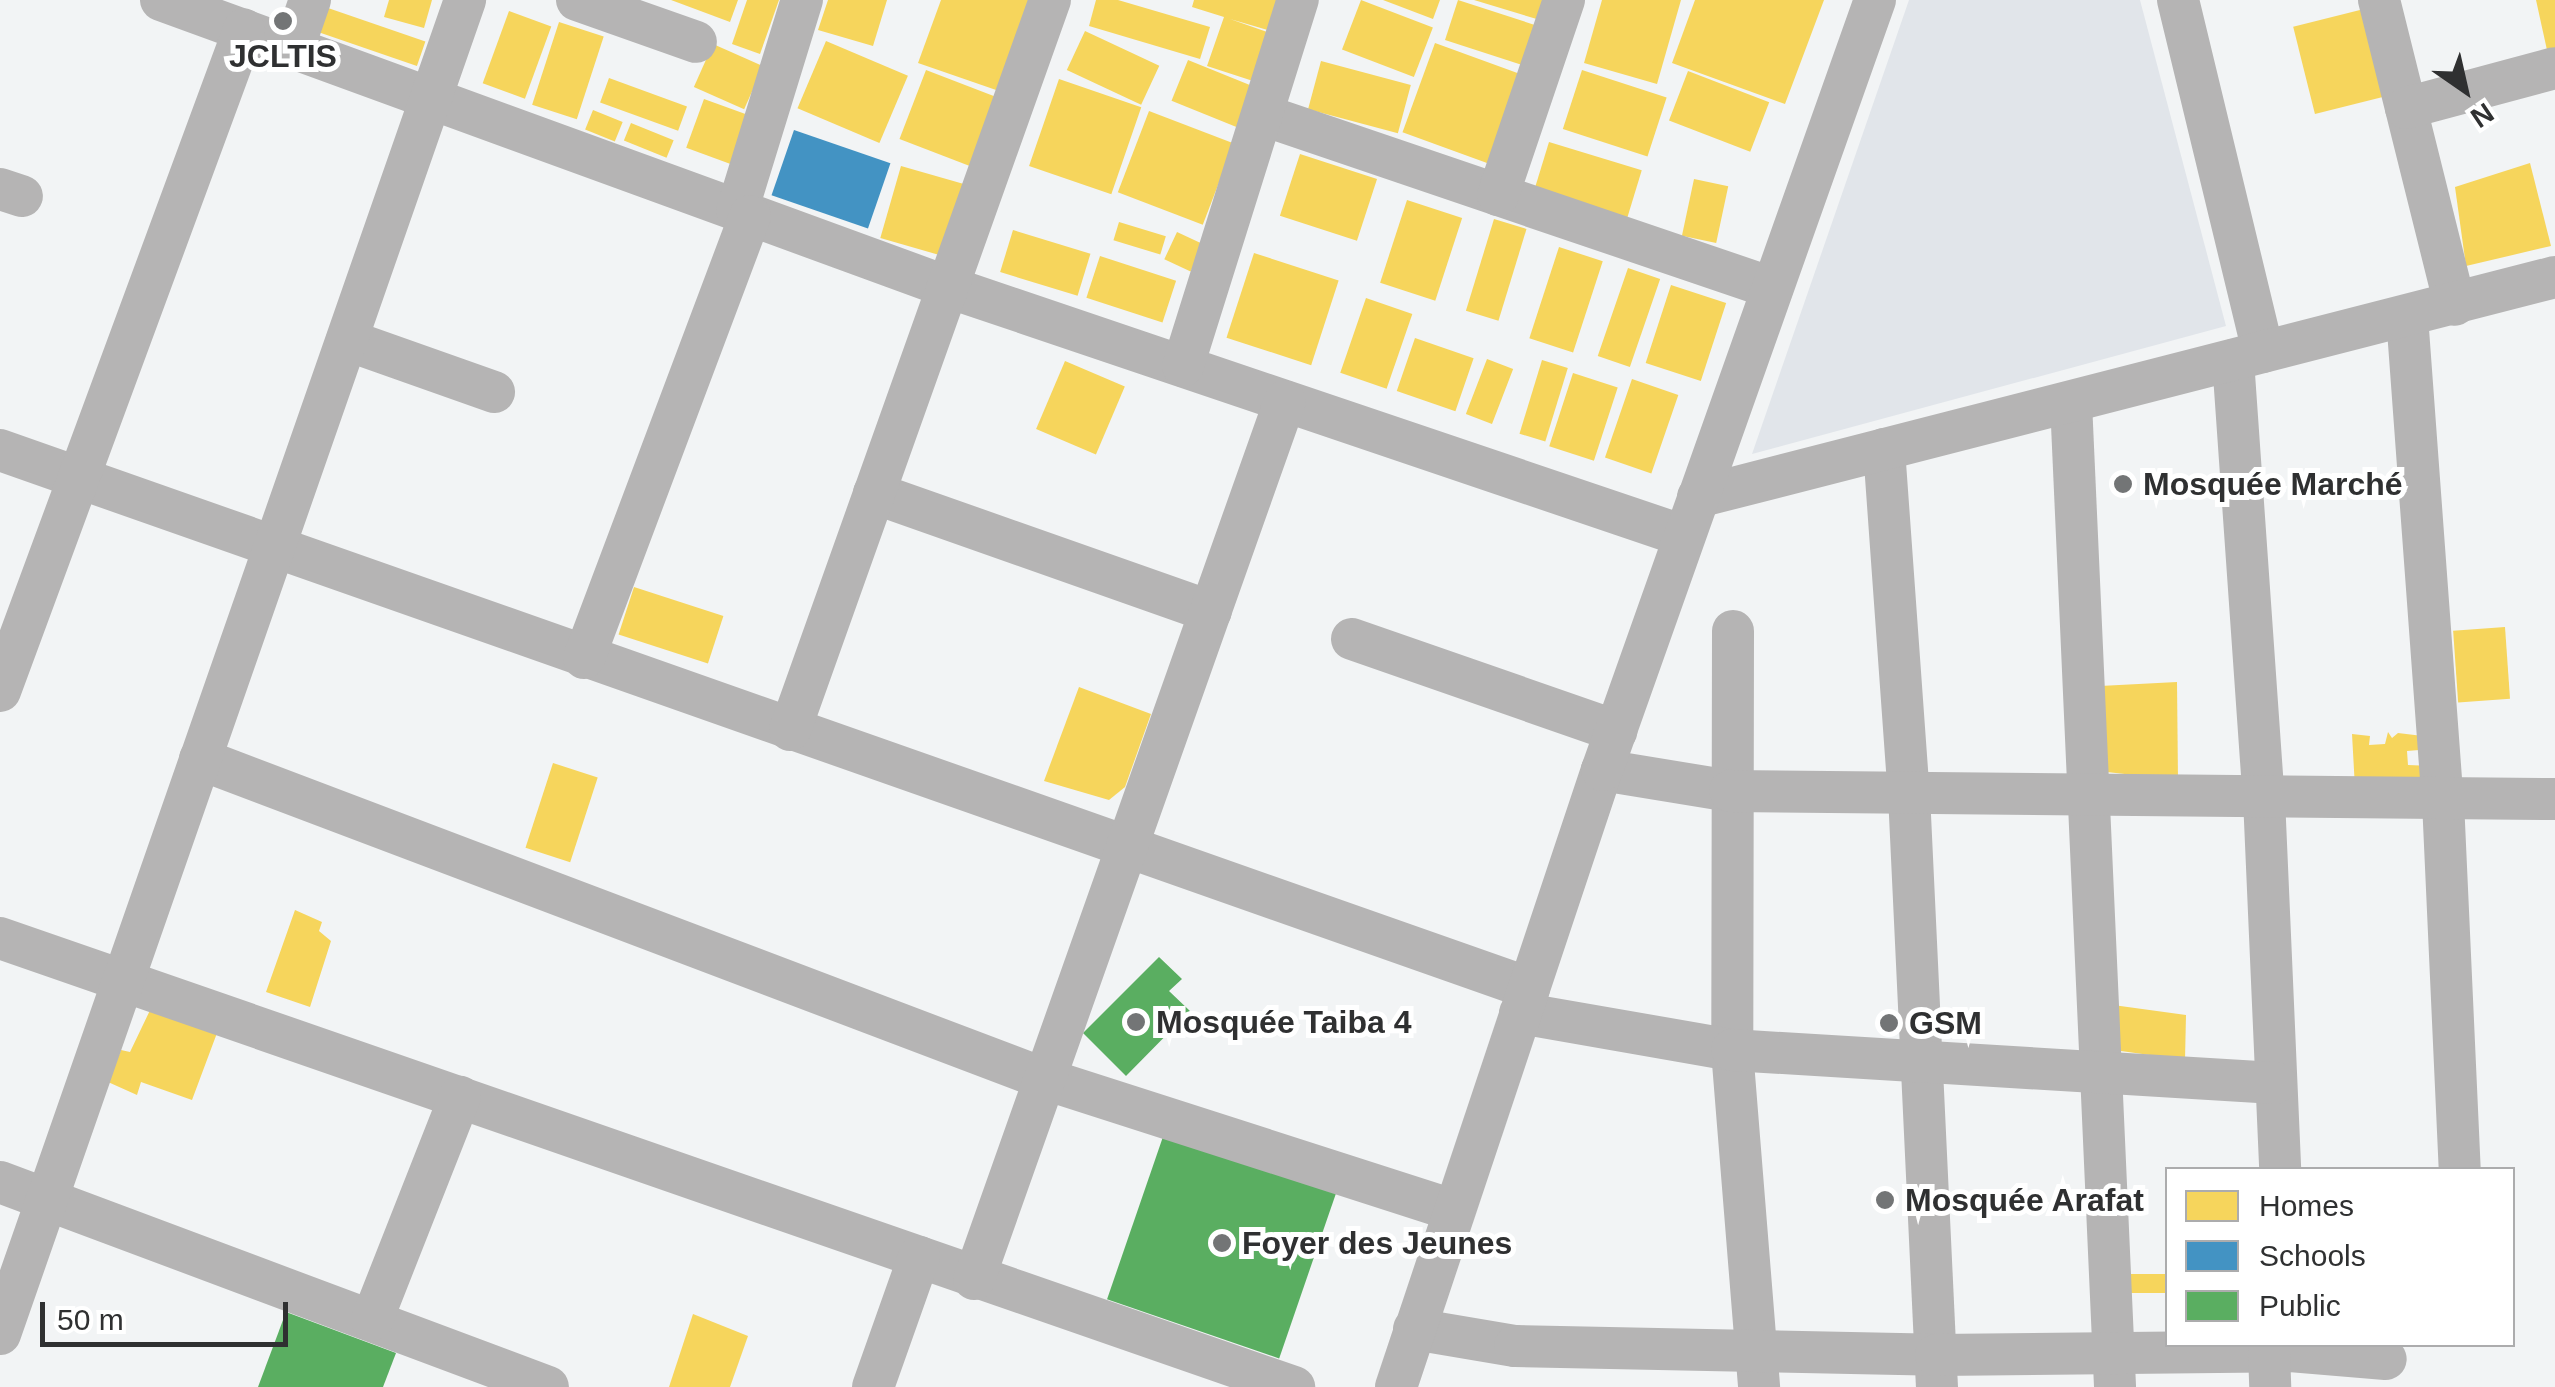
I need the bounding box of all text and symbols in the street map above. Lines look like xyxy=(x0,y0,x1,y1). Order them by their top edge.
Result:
marker: JCLTIS xyxy=(272,10,294,32)
place label: JCLTIS xyxy=(229,37,337,75)
north arrow xyxy=(2415,40,2515,140)
text: N xyxy=(2465,97,2499,134)
place label: Mosquée Marché xyxy=(2143,465,2403,503)
marker: Mosquée Marché xyxy=(2112,473,2134,495)
place label: Mosquée Taiba 4 xyxy=(1156,1003,1411,1041)
place label: GSM xyxy=(1909,1004,1982,1042)
marker: Mosquée Taiba 4 xyxy=(1125,1011,1147,1033)
marker: GSM xyxy=(1878,1012,1900,1034)
legend xyxy=(2165,1167,2515,1347)
place label: Mosquée Arafat xyxy=(1905,1181,2145,1219)
marker: Mosquée Arafat xyxy=(1874,1189,1896,1211)
text: Homes xyxy=(2259,1189,2354,1222)
place label: Foyer des Jeunes xyxy=(1242,1224,1512,1262)
marker: Foyer des Jeunes xyxy=(1211,1232,1233,1254)
text: Schools xyxy=(2259,1239,2366,1272)
scale bar xyxy=(45,1282,292,1344)
text: Public xyxy=(2259,1289,2341,1322)
text: 50 m xyxy=(57,1303,124,1336)

